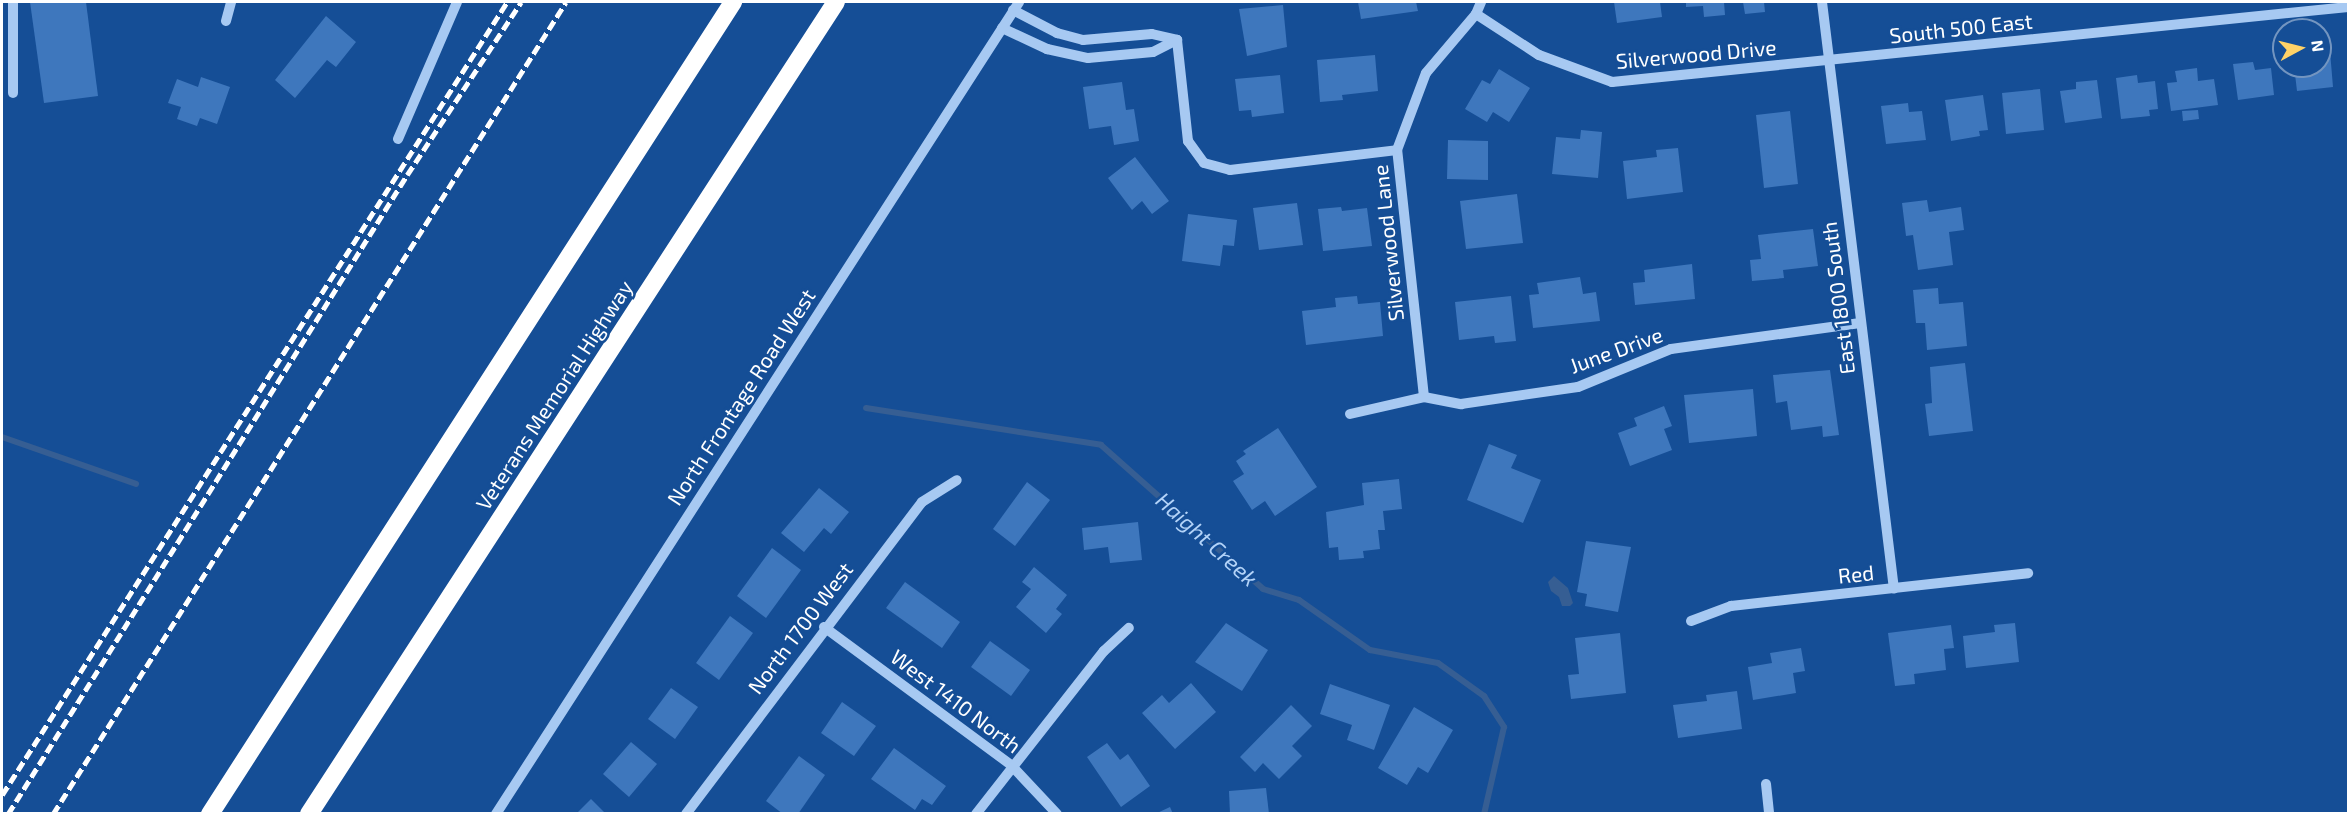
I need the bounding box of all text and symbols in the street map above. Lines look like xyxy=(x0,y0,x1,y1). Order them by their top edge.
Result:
street label: South 500 East xyxy=(1888,8,2034,48)
north arrow xyxy=(2272,18,2332,78)
street label: Silverwood Drive xyxy=(1615,34,1777,74)
text: N xyxy=(2308,39,2329,53)
street label: Silverwood Lane xyxy=(1367,164,1409,322)
street label: East 1800 South xyxy=(1816,220,1860,376)
street label: Veterans Memorial Highway xyxy=(470,275,638,515)
street label: North Frontage Road West xyxy=(662,284,820,510)
street label: June Drive xyxy=(1566,322,1666,378)
water label: Haight Creek xyxy=(1151,487,1263,591)
street label: North 1700 West xyxy=(742,557,858,699)
street label: Red xyxy=(1837,560,1875,588)
street label: West 1410 North xyxy=(886,644,1026,758)

